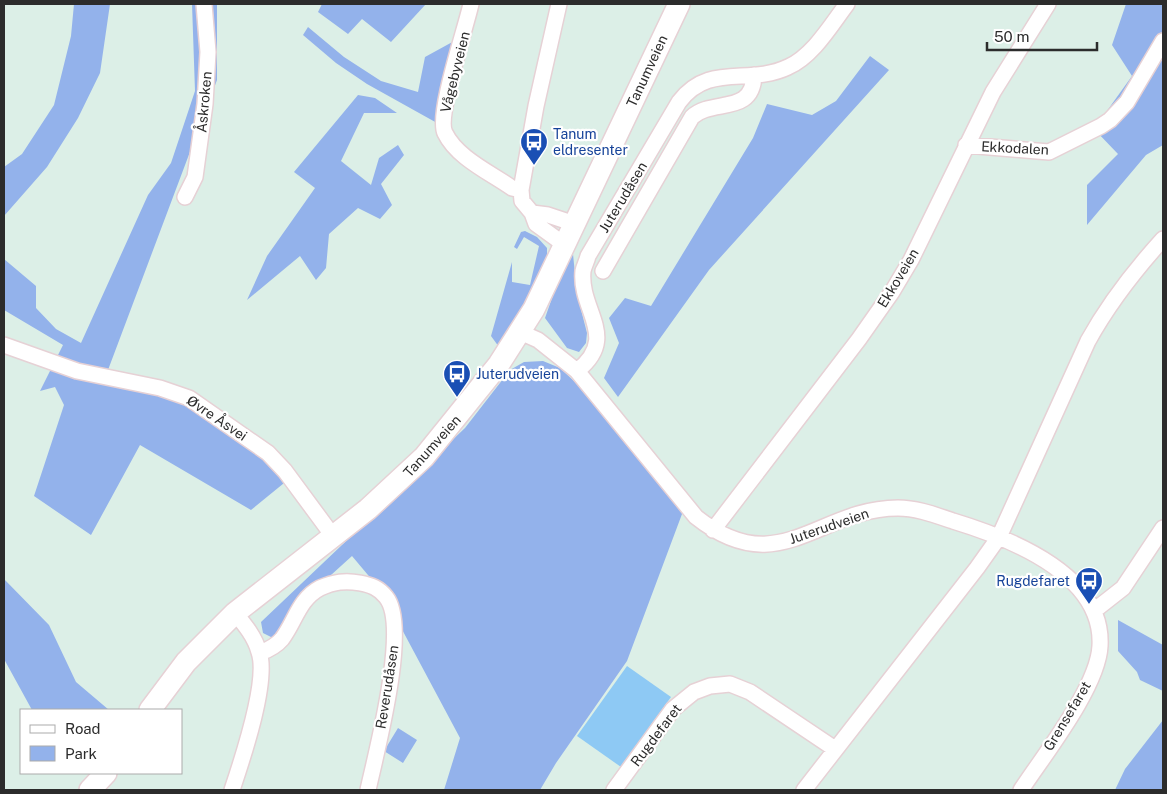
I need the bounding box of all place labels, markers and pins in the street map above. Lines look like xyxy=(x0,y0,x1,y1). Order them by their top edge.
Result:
place label: Tanum eldresenter xyxy=(553,126,628,158)
bus stop icon: Tanum eldresenter xyxy=(519,127,549,166)
bus stop icon: Juterudveien xyxy=(442,359,472,398)
place label: Juterudveien xyxy=(476,366,559,382)
bus stop icon: Rugdefaret xyxy=(1074,566,1104,605)
place label: Rugdefaret xyxy=(996,573,1070,589)

